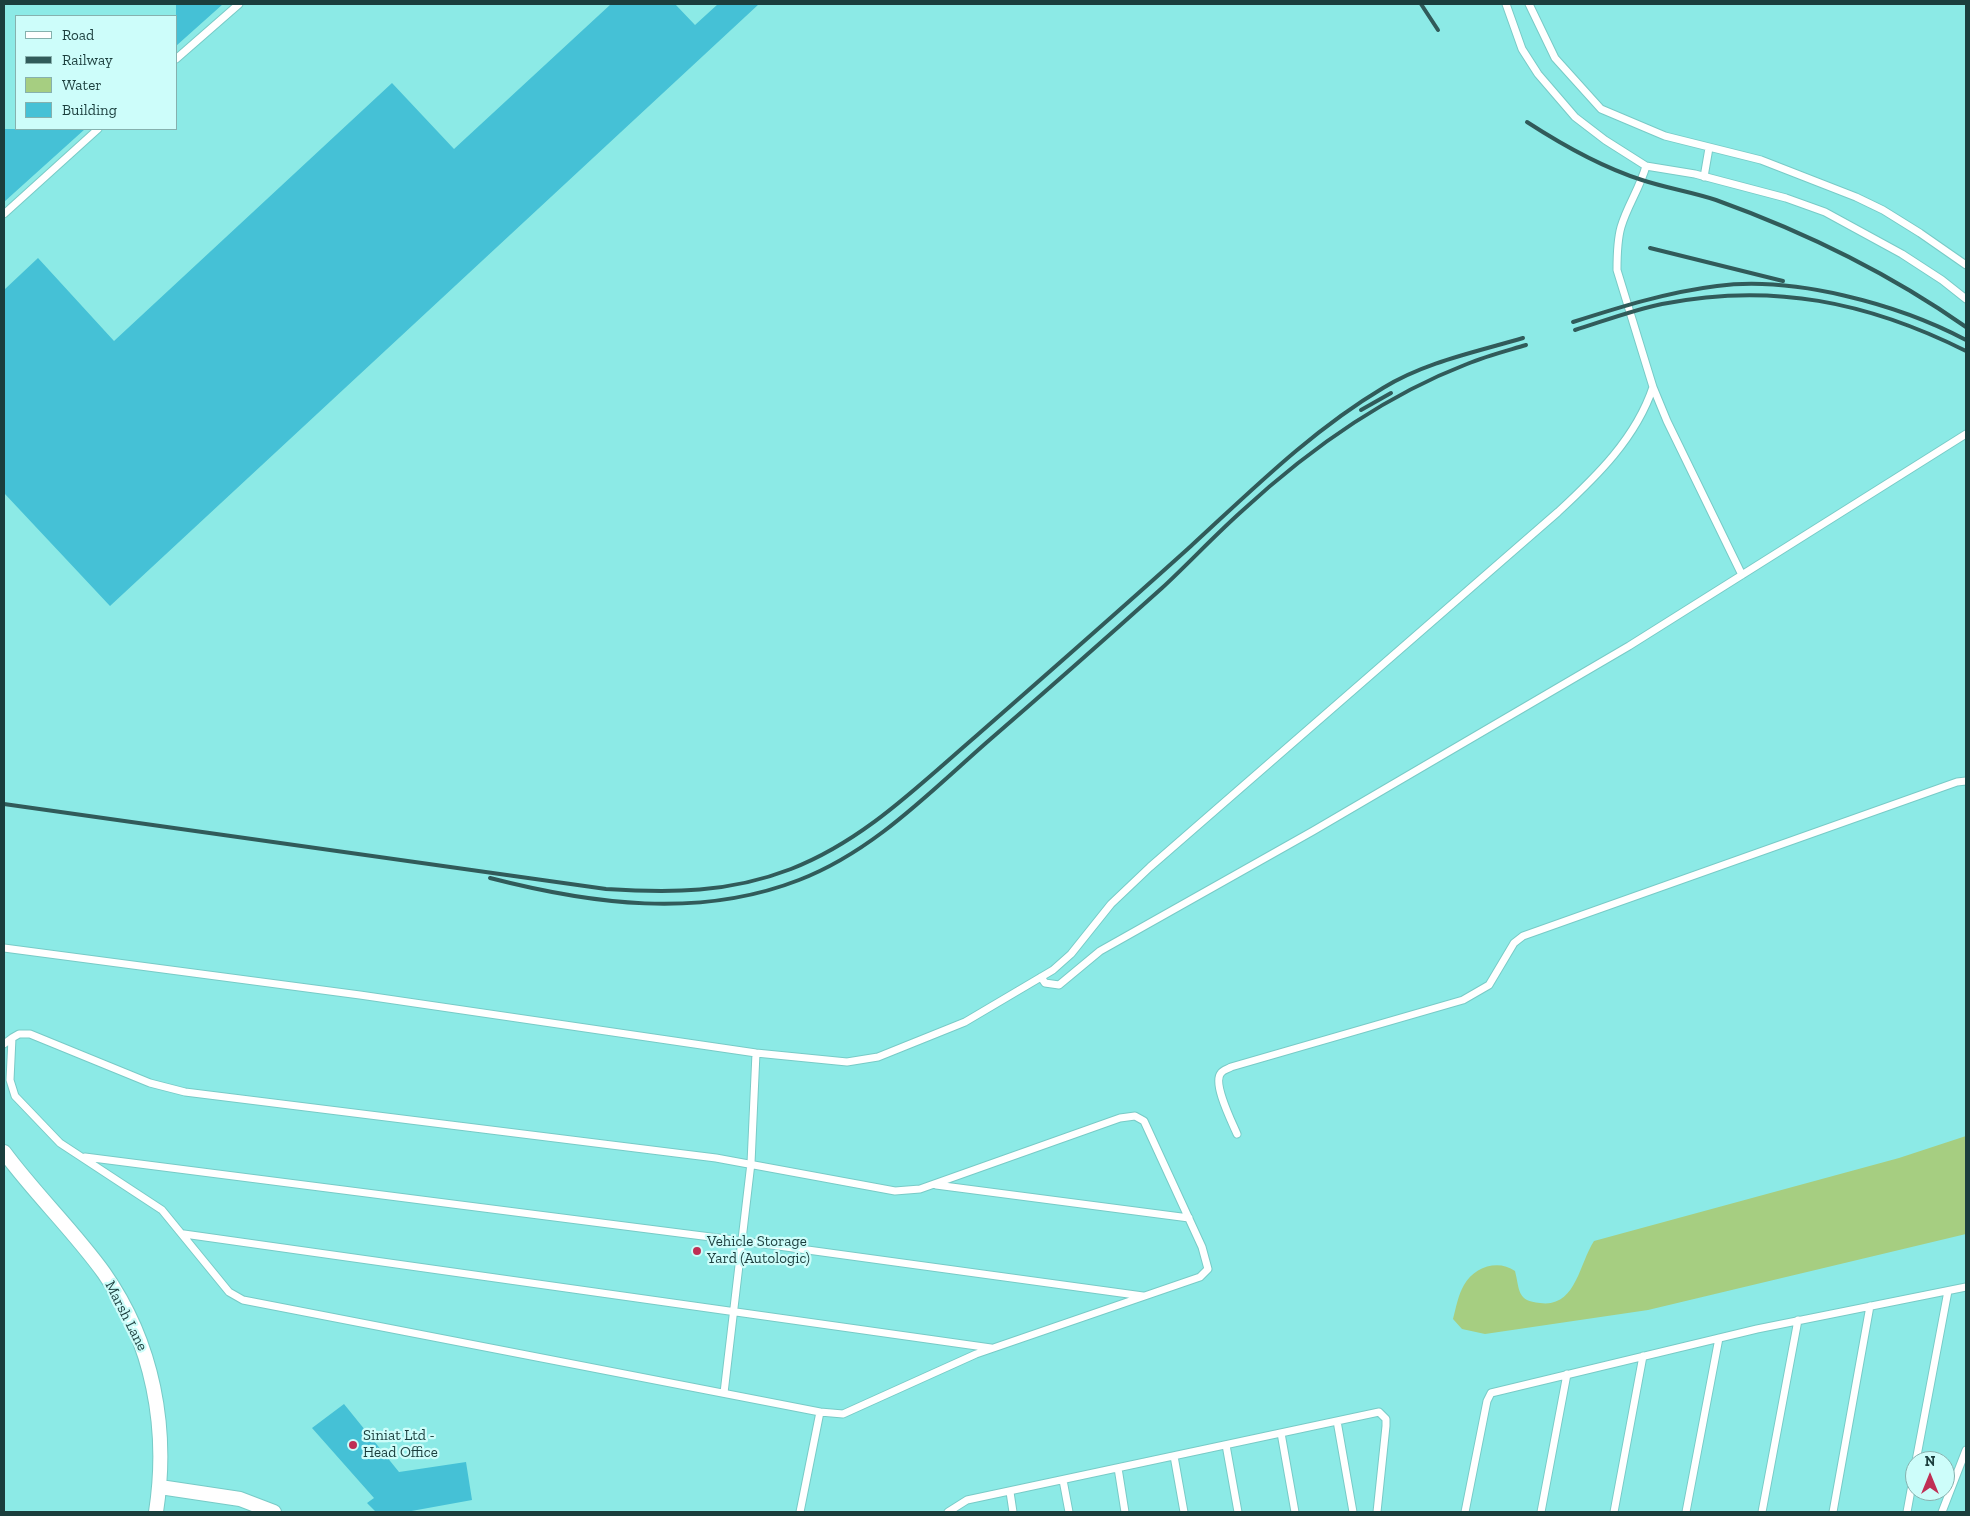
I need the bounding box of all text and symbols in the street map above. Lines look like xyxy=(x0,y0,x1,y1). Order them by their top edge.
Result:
legend xyxy=(15,15,178,130)
text: Road xyxy=(62,26,94,44)
text: Railway xyxy=(62,51,113,69)
text: Water xyxy=(62,76,102,94)
text: Building xyxy=(62,101,117,119)
place label: Vehicle Storage Yard (Autologic) xyxy=(707,1233,810,1268)
marker: Vehicle Storage Yard (Autologic) xyxy=(691,1245,703,1257)
street label: Marsh Lane xyxy=(101,1278,151,1354)
place label: Siniat Ltd - Head Office xyxy=(363,1427,438,1462)
marker: Siniat Ltd - Head Office xyxy=(347,1439,359,1451)
north arrow xyxy=(1905,1451,1955,1501)
text: N xyxy=(1925,1453,1935,1470)

